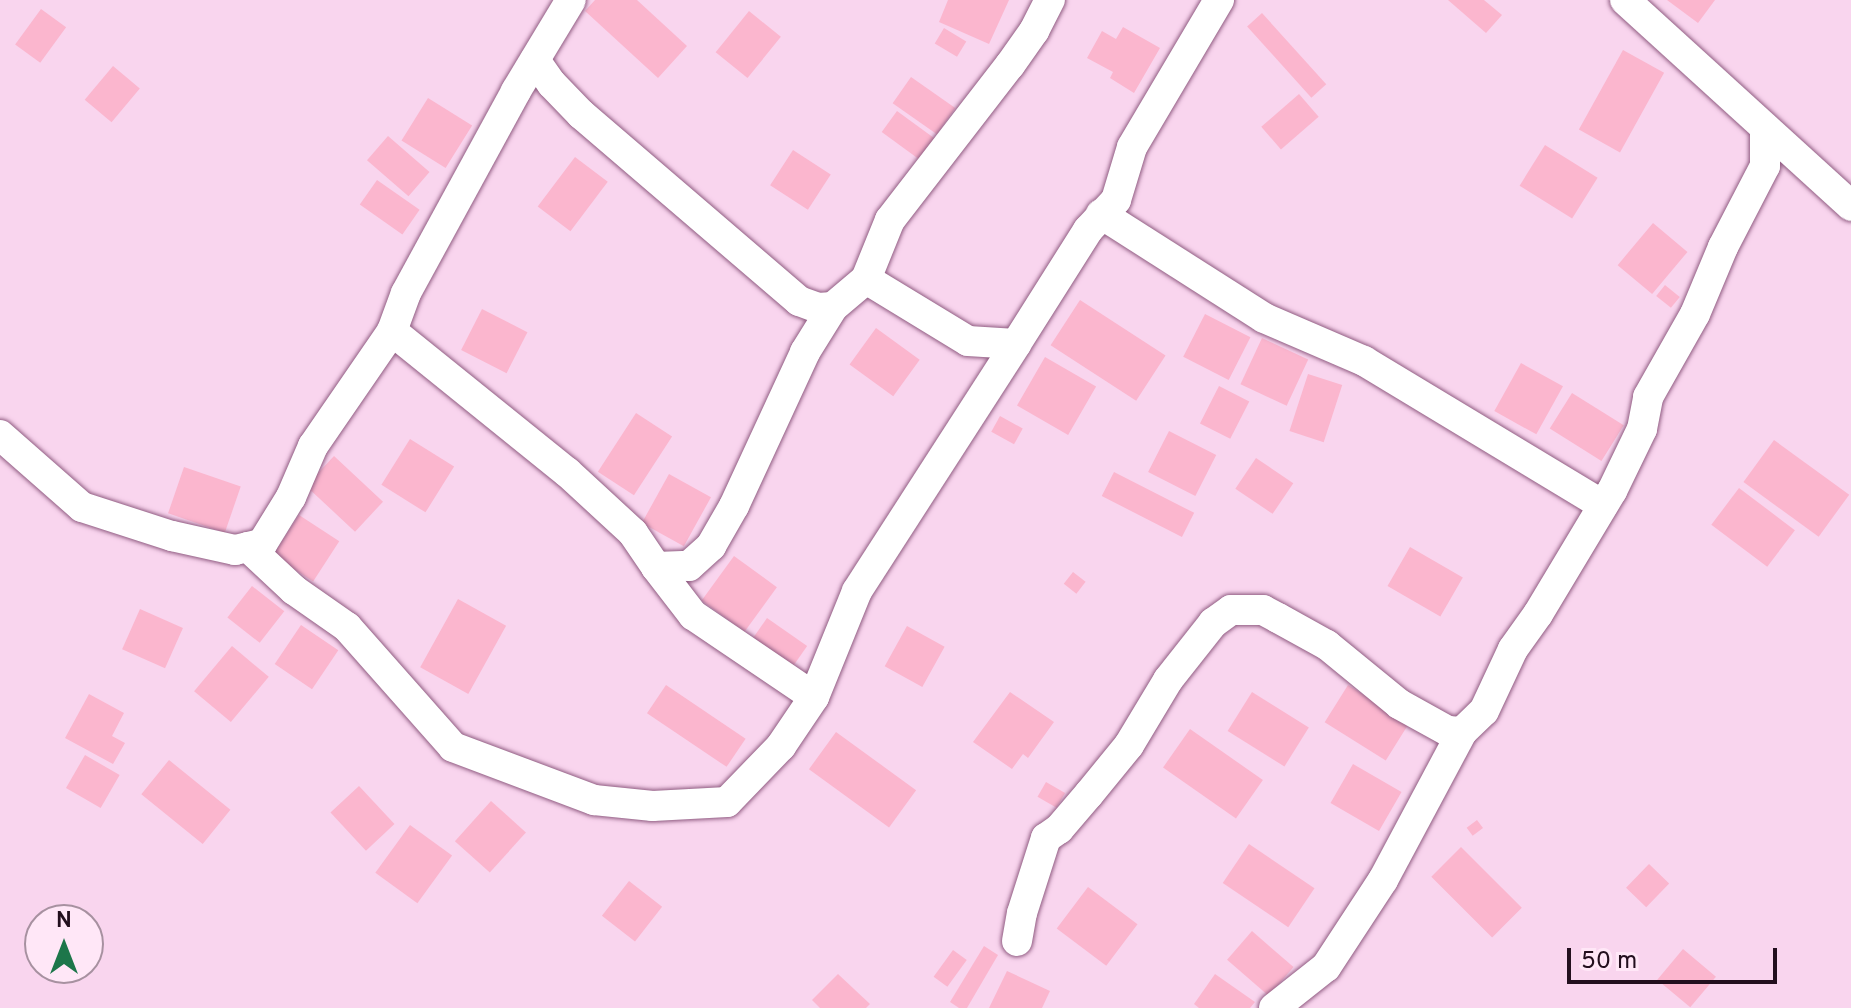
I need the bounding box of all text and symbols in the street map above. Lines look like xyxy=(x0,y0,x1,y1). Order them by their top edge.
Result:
north arrow xyxy=(24,904,104,984)
text: N xyxy=(56,908,72,935)
scale bar xyxy=(1571,932,1781,982)
text: 50 m xyxy=(1581,947,1637,977)

